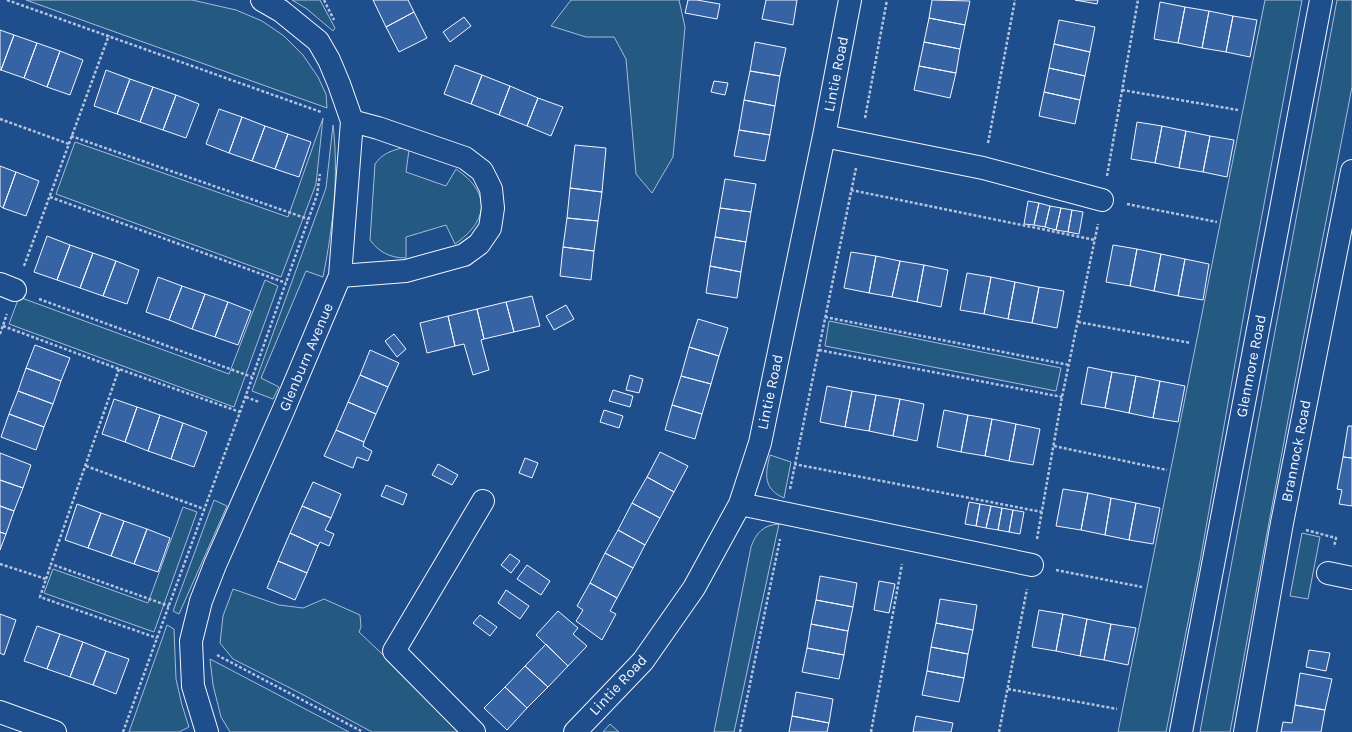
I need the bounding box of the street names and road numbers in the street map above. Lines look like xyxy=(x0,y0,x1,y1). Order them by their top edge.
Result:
street label: Lintie Road xyxy=(820,35,852,113)
street label: Glenburn Avenue xyxy=(275,300,337,414)
street label: Glenmore Road xyxy=(1232,313,1270,419)
street label: Lintie Road xyxy=(753,353,787,431)
street label: Brannock Road xyxy=(1277,398,1315,504)
street label: Lintie Road xyxy=(585,651,651,719)

